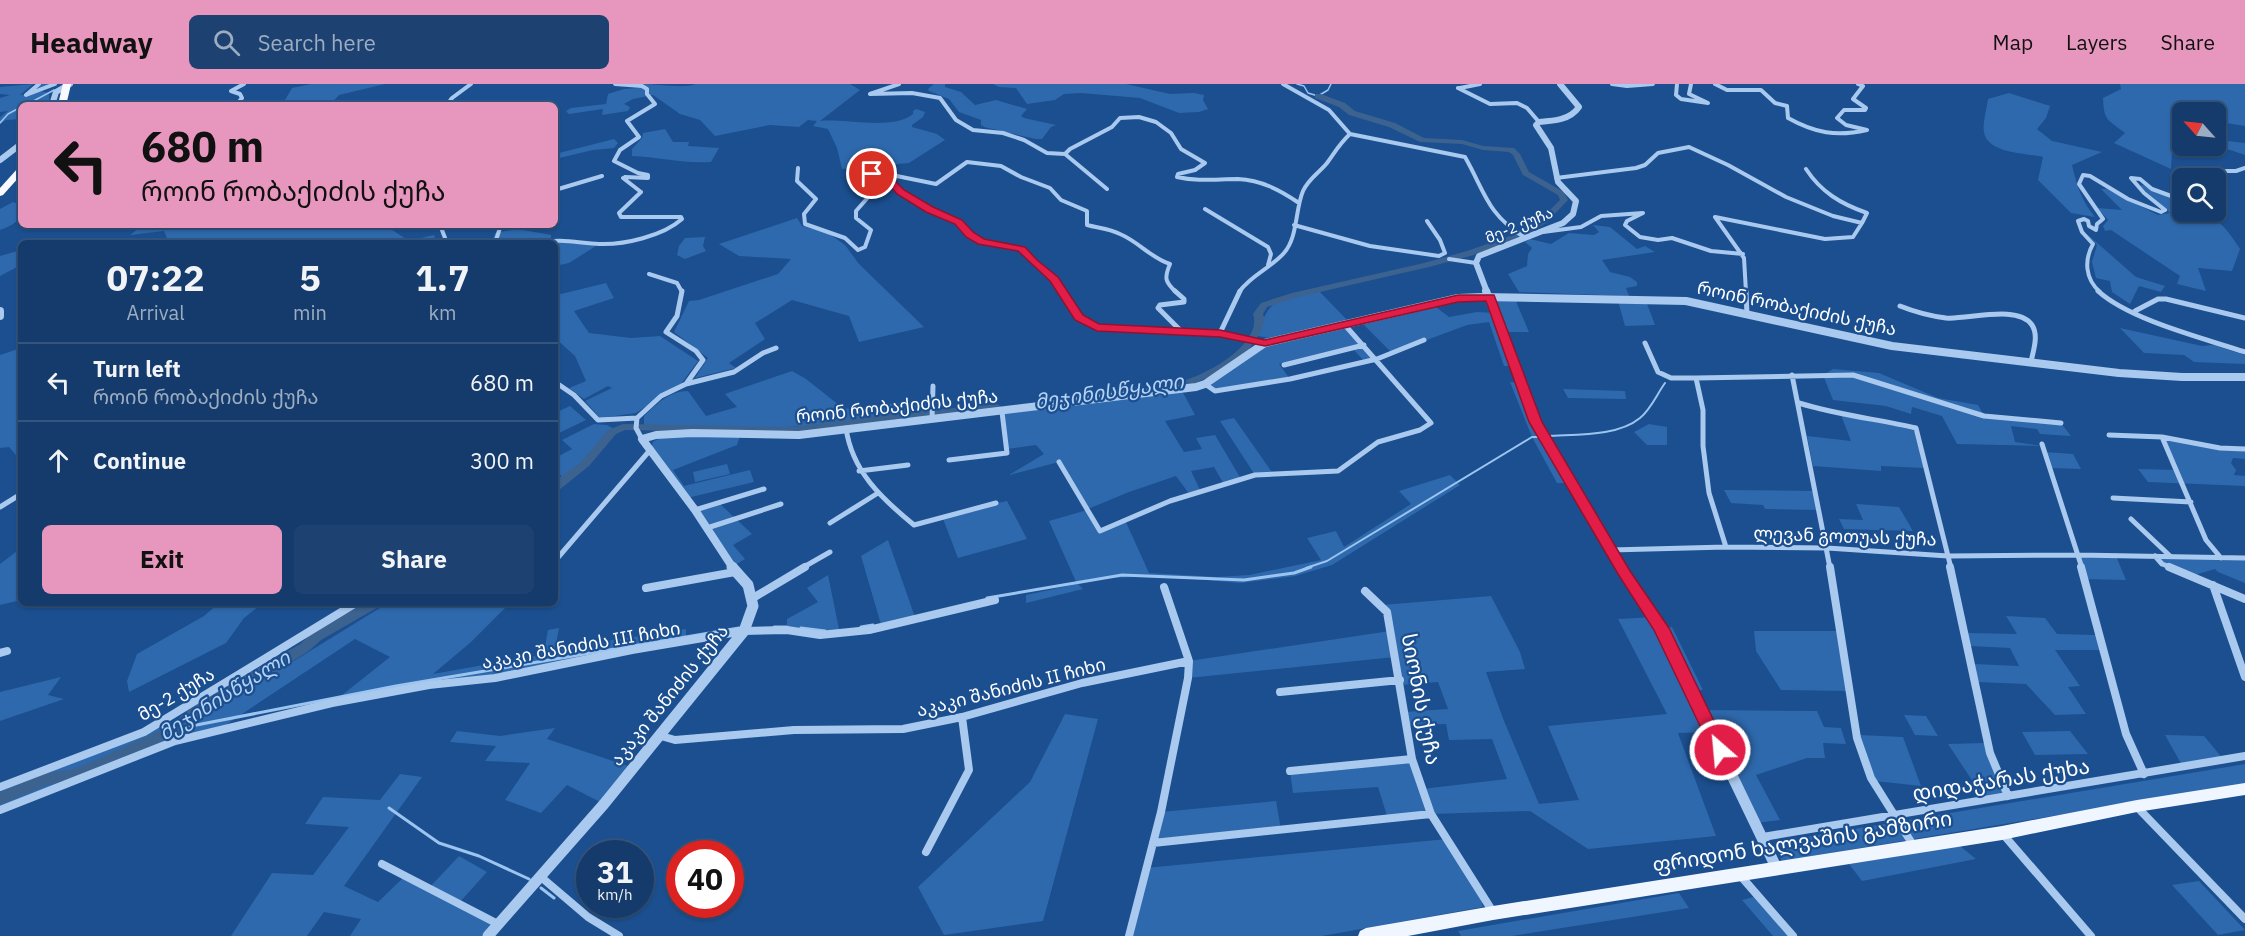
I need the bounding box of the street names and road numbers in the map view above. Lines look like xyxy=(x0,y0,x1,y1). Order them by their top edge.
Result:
street label: მე-2 ქუჩა xyxy=(1482,203,1556,247)
street label: როინ რობაქიძის ქუჩა xyxy=(1695,276,1899,340)
street label: როინ რობაქიძის ქუჩა xyxy=(795,384,999,428)
street label: ლევან გოთუას ქუჩა xyxy=(1753,521,1937,551)
street label: აკაკი შანიძის III ჩიხი xyxy=(480,616,682,674)
street label: აკაკი შანიძის ქუჩა xyxy=(605,620,733,770)
street label: სიონის ქუჩა xyxy=(1396,631,1448,767)
street label: აკაკი შანიძის II ჩიხი xyxy=(914,652,1108,722)
street label: მე-2 ქუჩა xyxy=(133,662,219,726)
street label: დიდაჭარას ქუხა xyxy=(1910,751,2092,807)
street label: ფრიდონ ხალვაშის გამზირი xyxy=(1650,803,1954,879)

